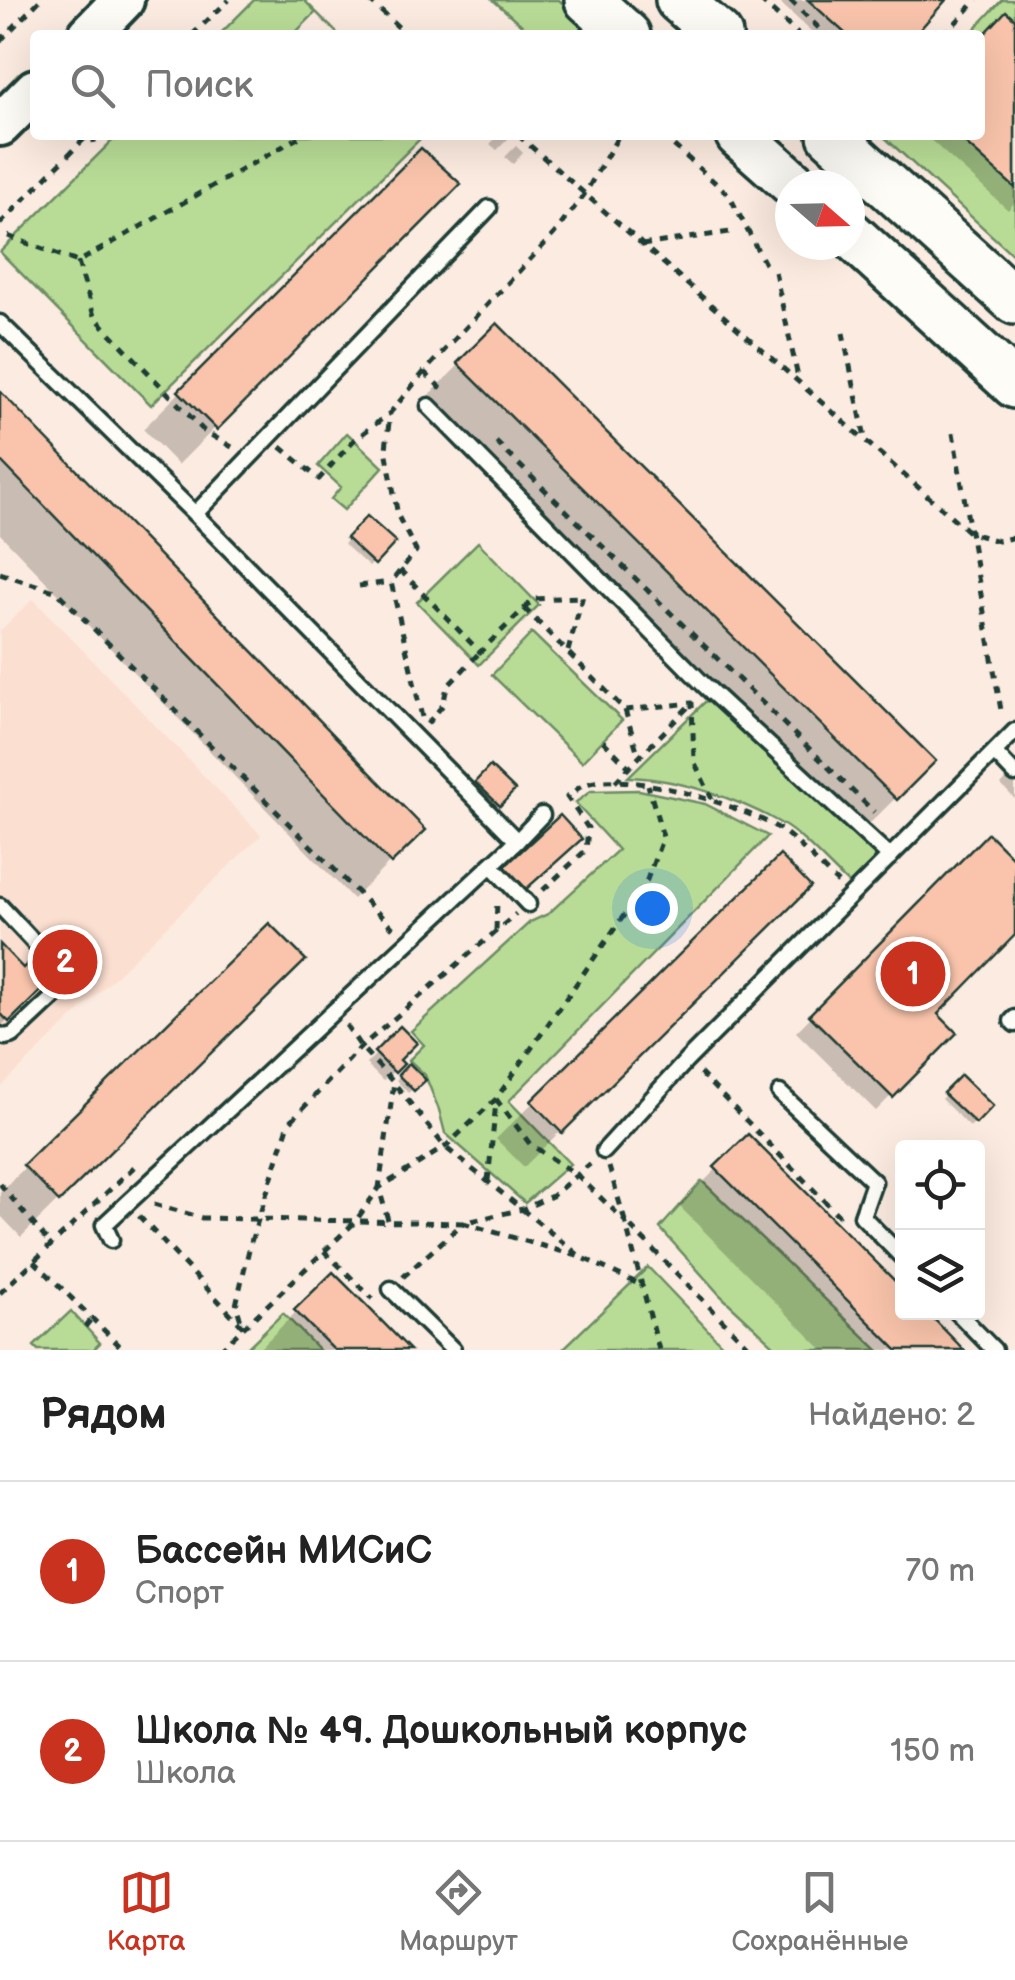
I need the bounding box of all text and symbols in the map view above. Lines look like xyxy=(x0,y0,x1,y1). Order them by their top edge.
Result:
search box xyxy=(30,30,985,140)
icon: search xyxy=(65,58,120,113)
text: Поиск xyxy=(145,63,253,108)
north arrow xyxy=(775,170,865,260)
your location xyxy=(627,883,678,934)
pin: 2 xyxy=(32,924,98,1000)
pin: 1 xyxy=(880,936,946,1012)
map controls xyxy=(895,1140,985,1320)
button: locate xyxy=(895,1140,985,1230)
button: layers xyxy=(895,1230,985,1320)
text: Рядом xyxy=(40,1390,167,1441)
text: Найдено: 2 xyxy=(808,1396,975,1435)
text: Бассейн МИСиС xyxy=(135,1529,432,1574)
text: 1 xyxy=(66,1552,79,1591)
text: 70 m xyxy=(905,1552,975,1591)
text: Спорт xyxy=(135,1574,224,1613)
text: Школа № 49. Дошкольный корпус xyxy=(135,1709,747,1754)
text: 2 xyxy=(63,1732,82,1771)
text: 150 m xyxy=(890,1732,975,1771)
text: Школа xyxy=(135,1754,236,1793)
tab: Карта xyxy=(107,1865,186,1958)
tab: Маршрут xyxy=(399,1865,518,1958)
tab: Сохранённые xyxy=(731,1865,908,1958)

